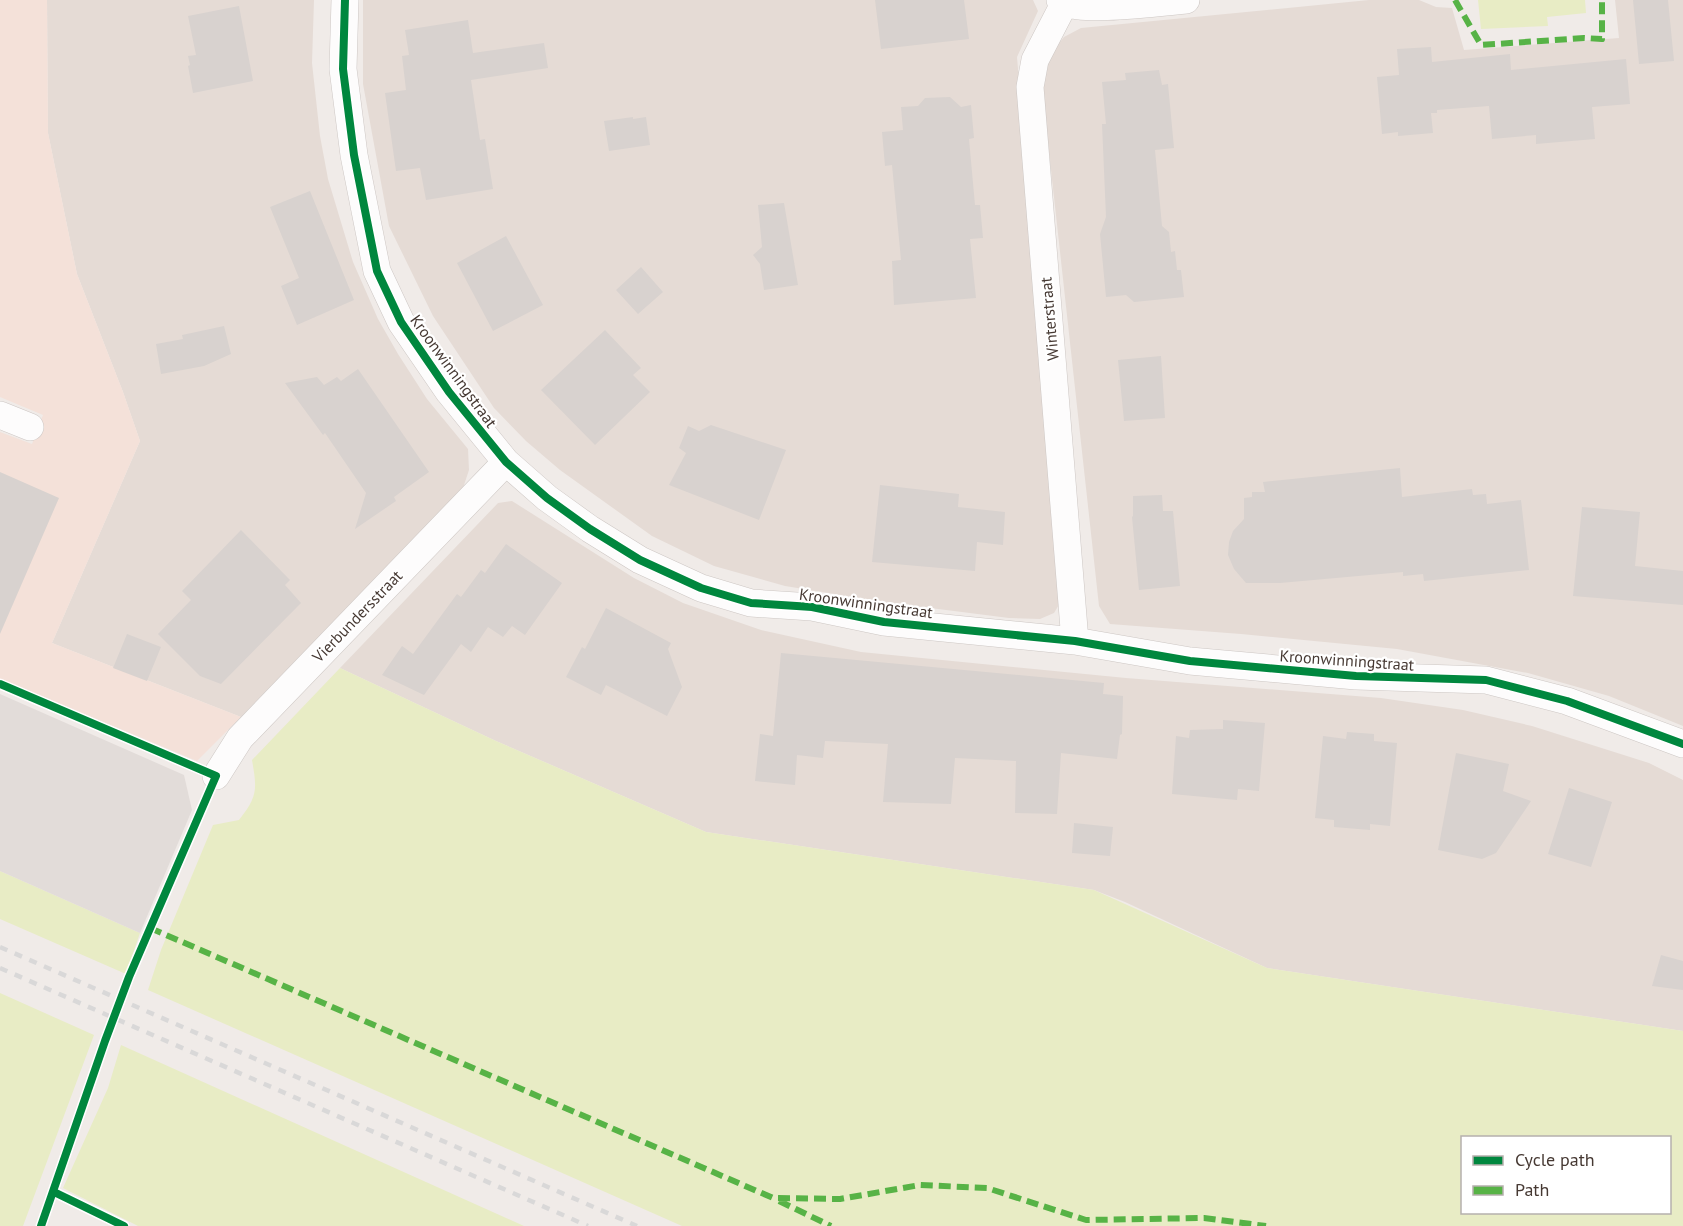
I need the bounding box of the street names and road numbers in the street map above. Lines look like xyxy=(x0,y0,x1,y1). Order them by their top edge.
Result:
street label: Winterstraat xyxy=(1035,276,1063,362)
street label: Kroonwinningstraat xyxy=(406,311,502,432)
street label: Vierbundersstraat xyxy=(307,565,407,667)
street label: Kroonwinningstraat xyxy=(798,584,935,622)
street label: Kroonwinningstraat xyxy=(1279,645,1415,675)

